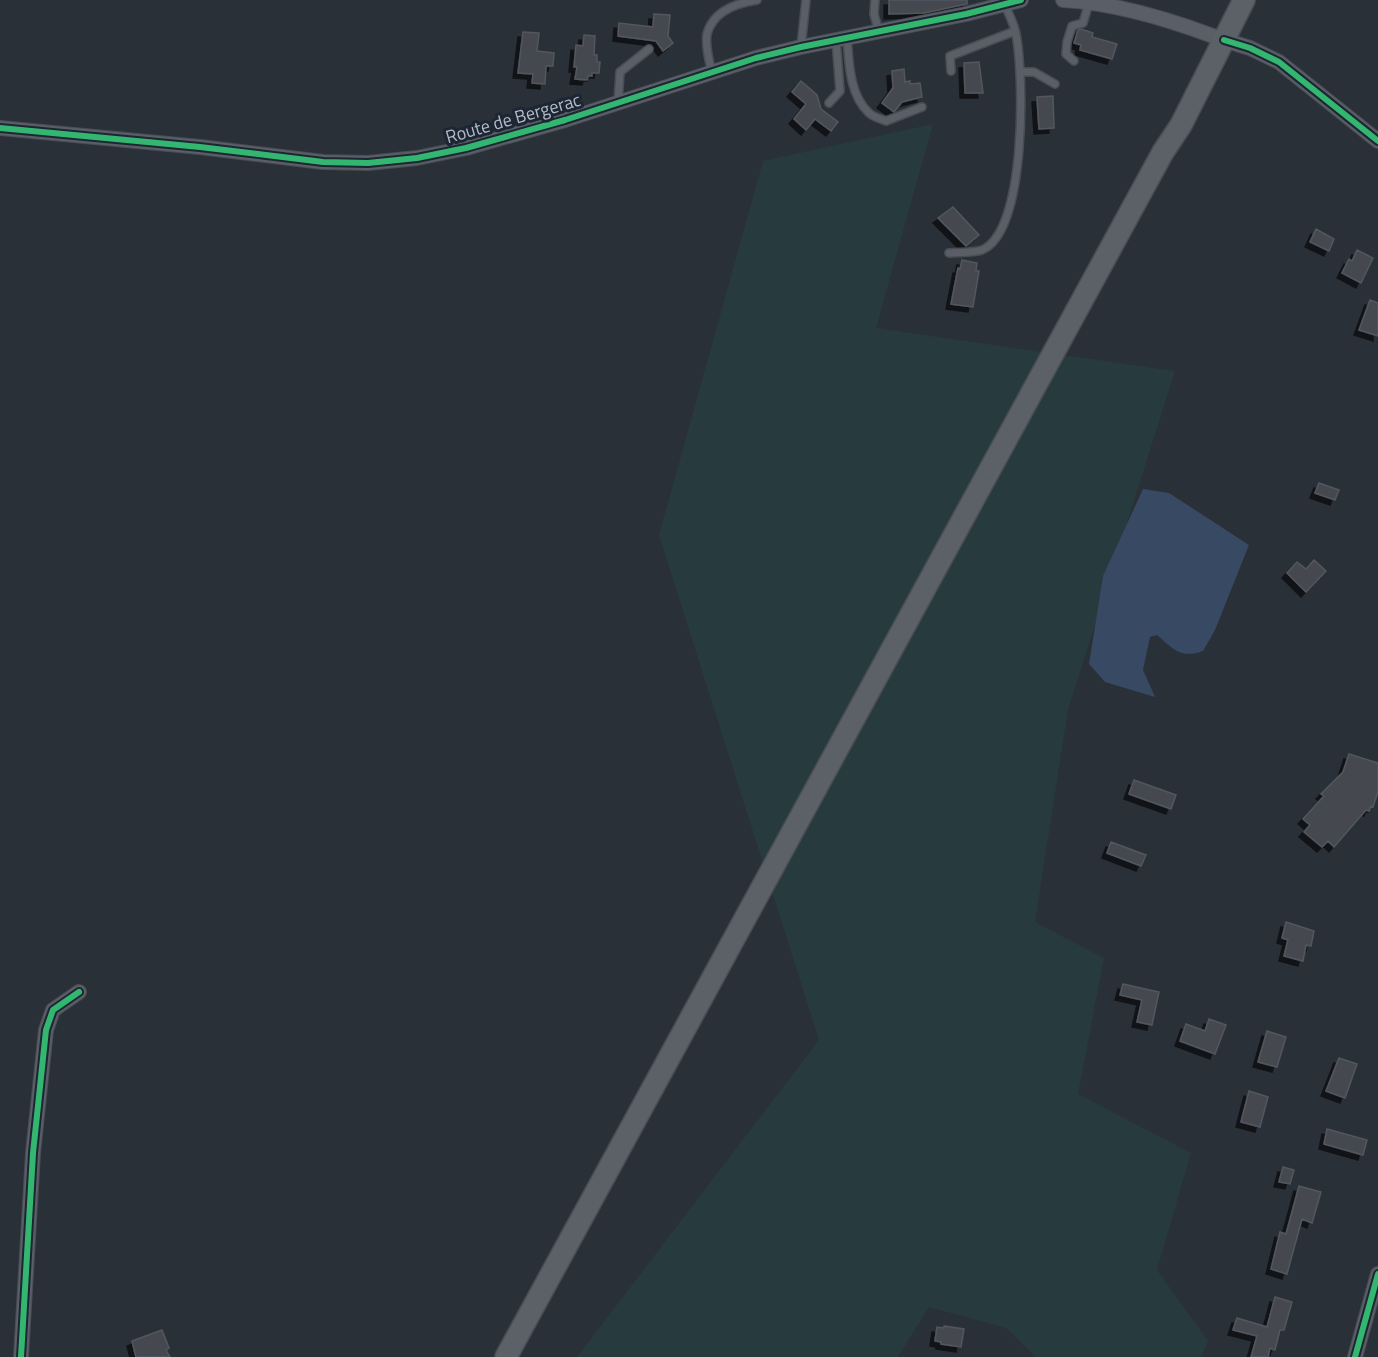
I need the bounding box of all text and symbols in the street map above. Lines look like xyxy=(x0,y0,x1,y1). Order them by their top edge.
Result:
street label: Route de Bergerac xyxy=(442,86,584,150)

